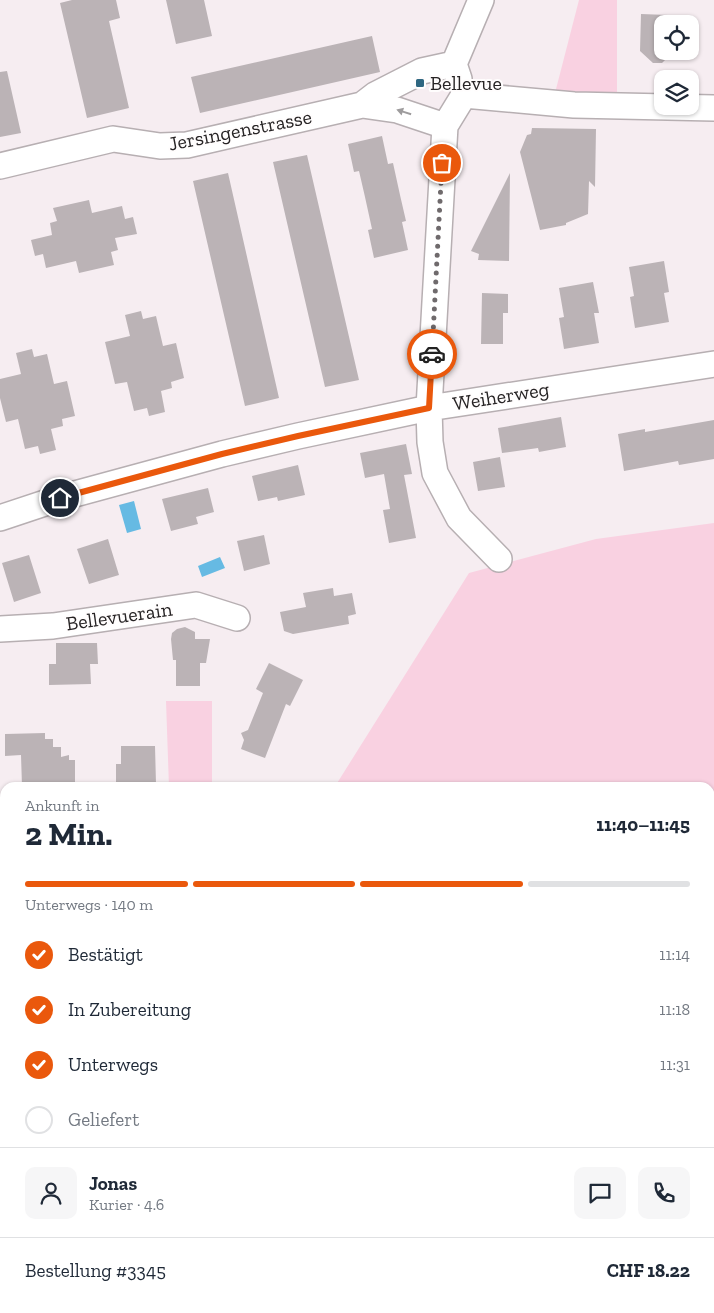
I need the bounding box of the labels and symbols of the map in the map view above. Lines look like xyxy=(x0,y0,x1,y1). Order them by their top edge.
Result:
place label: Bellevue xyxy=(430,71,502,95)
marker: Bellevue xyxy=(414,77,426,89)
street label: Jersingenstrasse xyxy=(166,104,314,156)
one-way arrow xyxy=(396,108,411,116)
pin xyxy=(421,142,463,184)
courier xyxy=(407,329,457,379)
street label: Weiherweg xyxy=(451,377,551,415)
pin xyxy=(39,477,81,519)
street label: Bellevuerain xyxy=(64,597,174,635)

